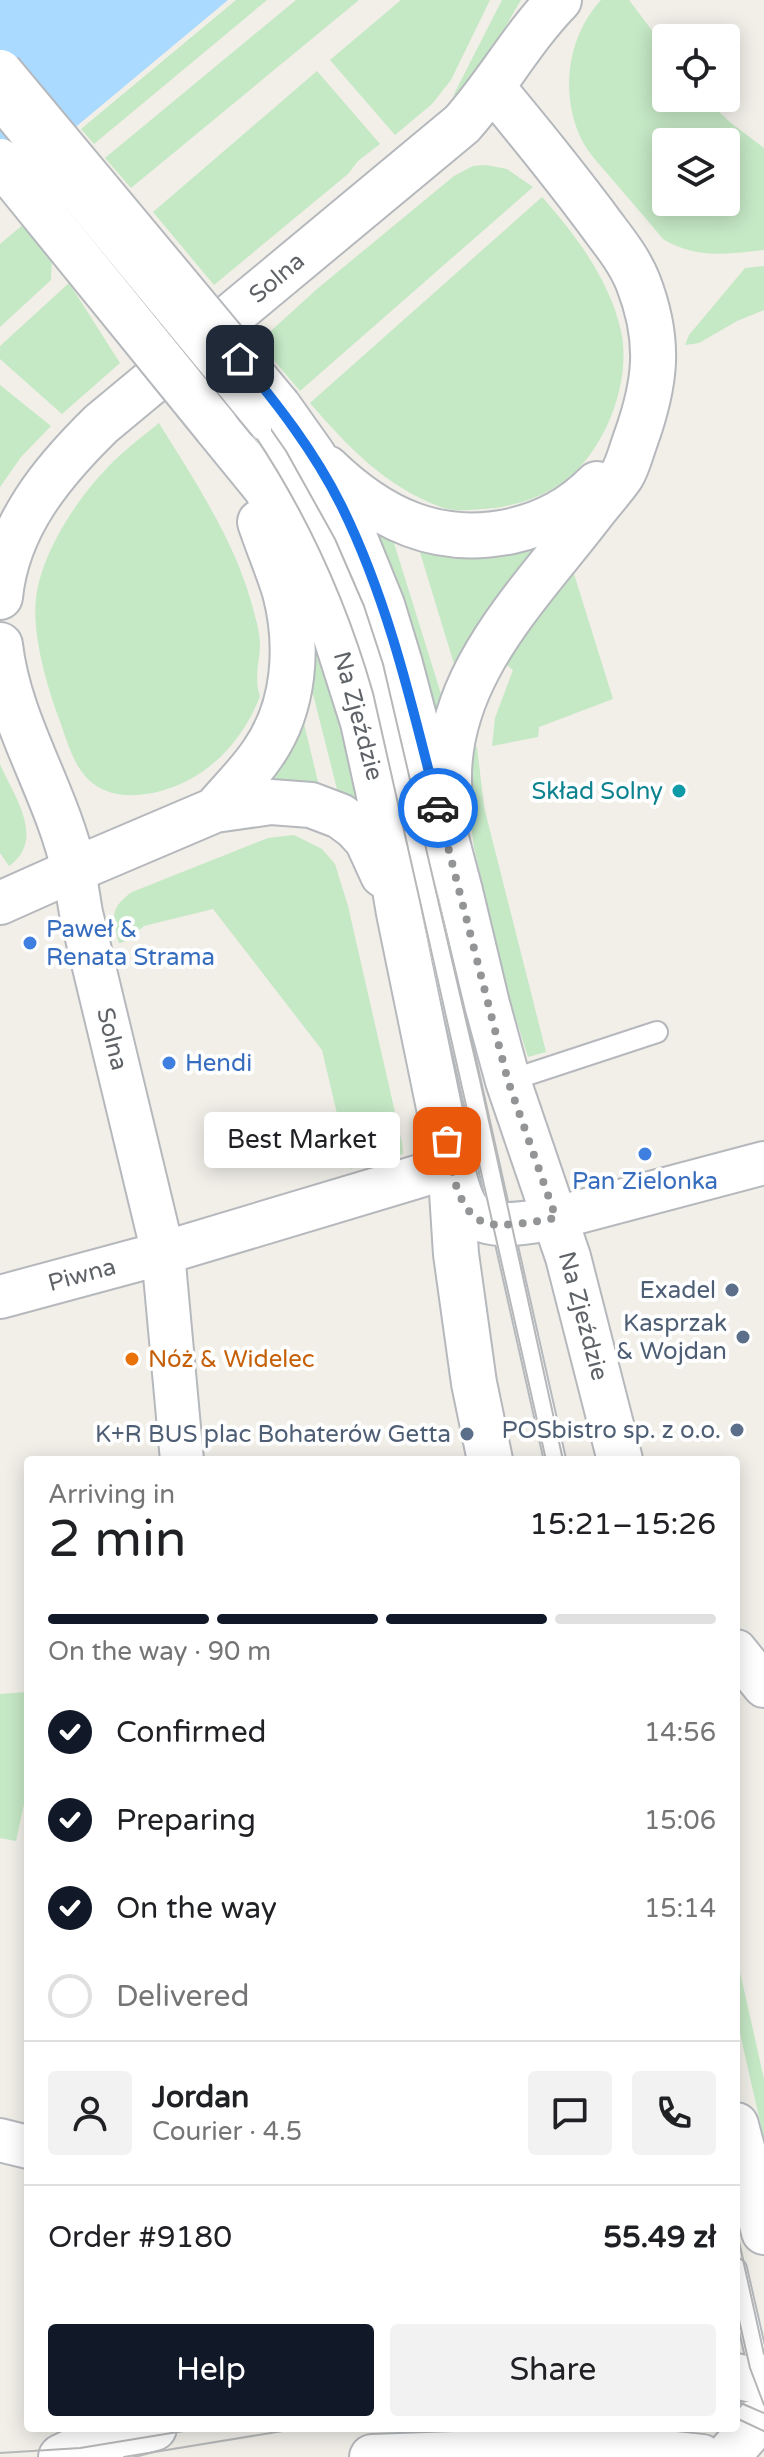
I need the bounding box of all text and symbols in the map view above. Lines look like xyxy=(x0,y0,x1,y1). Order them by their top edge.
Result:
map controls xyxy=(652,24,740,216)
button: locate xyxy=(652,24,740,112)
button: layers xyxy=(652,128,740,216)
street label: Solna xyxy=(243,246,311,310)
pin xyxy=(206,325,274,393)
icon: home xyxy=(218,337,262,381)
street label: Na Zjeździe xyxy=(327,648,389,784)
courier xyxy=(398,768,478,848)
place label: Skład Solny xyxy=(532,777,663,806)
marker: Skład Solny xyxy=(670,782,688,800)
icon: car xyxy=(416,786,460,830)
place label: Paweł & Renata Strama xyxy=(46,915,215,972)
marker: Paweł & Renata Strama xyxy=(21,934,39,952)
street label: Solna xyxy=(90,1005,134,1073)
place label: Hendi xyxy=(185,1049,252,1078)
marker: Hendi xyxy=(160,1054,178,1072)
pin xyxy=(413,1107,481,1175)
callout: Best Market xyxy=(203,1113,399,1169)
icon: bag xyxy=(425,1119,469,1163)
text: Best Market xyxy=(227,1124,377,1155)
marker: Pan Zielonka xyxy=(636,1145,654,1163)
place label: Pan Zielonka xyxy=(572,1167,718,1196)
street label: Na Zjeździe xyxy=(552,1248,614,1384)
street label: Piwna xyxy=(45,1252,119,1298)
place label: Exadel xyxy=(640,1276,716,1305)
marker: Exadel xyxy=(723,1281,741,1299)
place label: Kasprzak & Wojdan xyxy=(616,1309,727,1366)
marker: Kasprzak & Wojdan xyxy=(734,1328,752,1346)
place label: Nóż & Widelec xyxy=(148,1345,315,1374)
marker: Nóż & Widelec xyxy=(123,1350,141,1368)
place label: POSbistro sp. z o.o. xyxy=(501,1416,721,1445)
place label: K+R BUS plac Bohaterów Getta xyxy=(95,1420,451,1449)
marker: POSbistro sp. z o.o. xyxy=(728,1421,746,1439)
marker: K+R BUS plac Bohaterów Getta xyxy=(458,1425,476,1443)
text: Arriving in xyxy=(48,1479,175,1510)
text: 15:21–15:26 xyxy=(529,1506,716,1543)
text: 2 min xyxy=(48,1508,187,1571)
text: On the way · 90 m xyxy=(48,1636,271,1667)
icon: check xyxy=(48,1710,92,1754)
text: Confirmed xyxy=(116,1714,267,1751)
text: 14:56 xyxy=(644,1717,716,1748)
icon: check xyxy=(48,1798,92,1842)
text: Preparing xyxy=(116,1802,256,1839)
text: 15:06 xyxy=(644,1805,716,1836)
icon: check xyxy=(48,1886,92,1930)
text: On the way xyxy=(116,1890,277,1927)
text: 15:14 xyxy=(644,1893,716,1924)
text: Delivered xyxy=(116,1978,250,2015)
button: person xyxy=(48,2071,132,2155)
button: chat xyxy=(528,2071,612,2155)
button: phone xyxy=(632,2071,716,2155)
text: Jordan xyxy=(152,2079,249,2116)
text: Courier · 4.5 xyxy=(152,2116,302,2147)
text: Order #9180 xyxy=(48,2219,232,2256)
text: 55.49 zł xyxy=(603,2219,716,2256)
button: Help xyxy=(48,2324,374,2416)
button: Share xyxy=(390,2324,716,2416)

